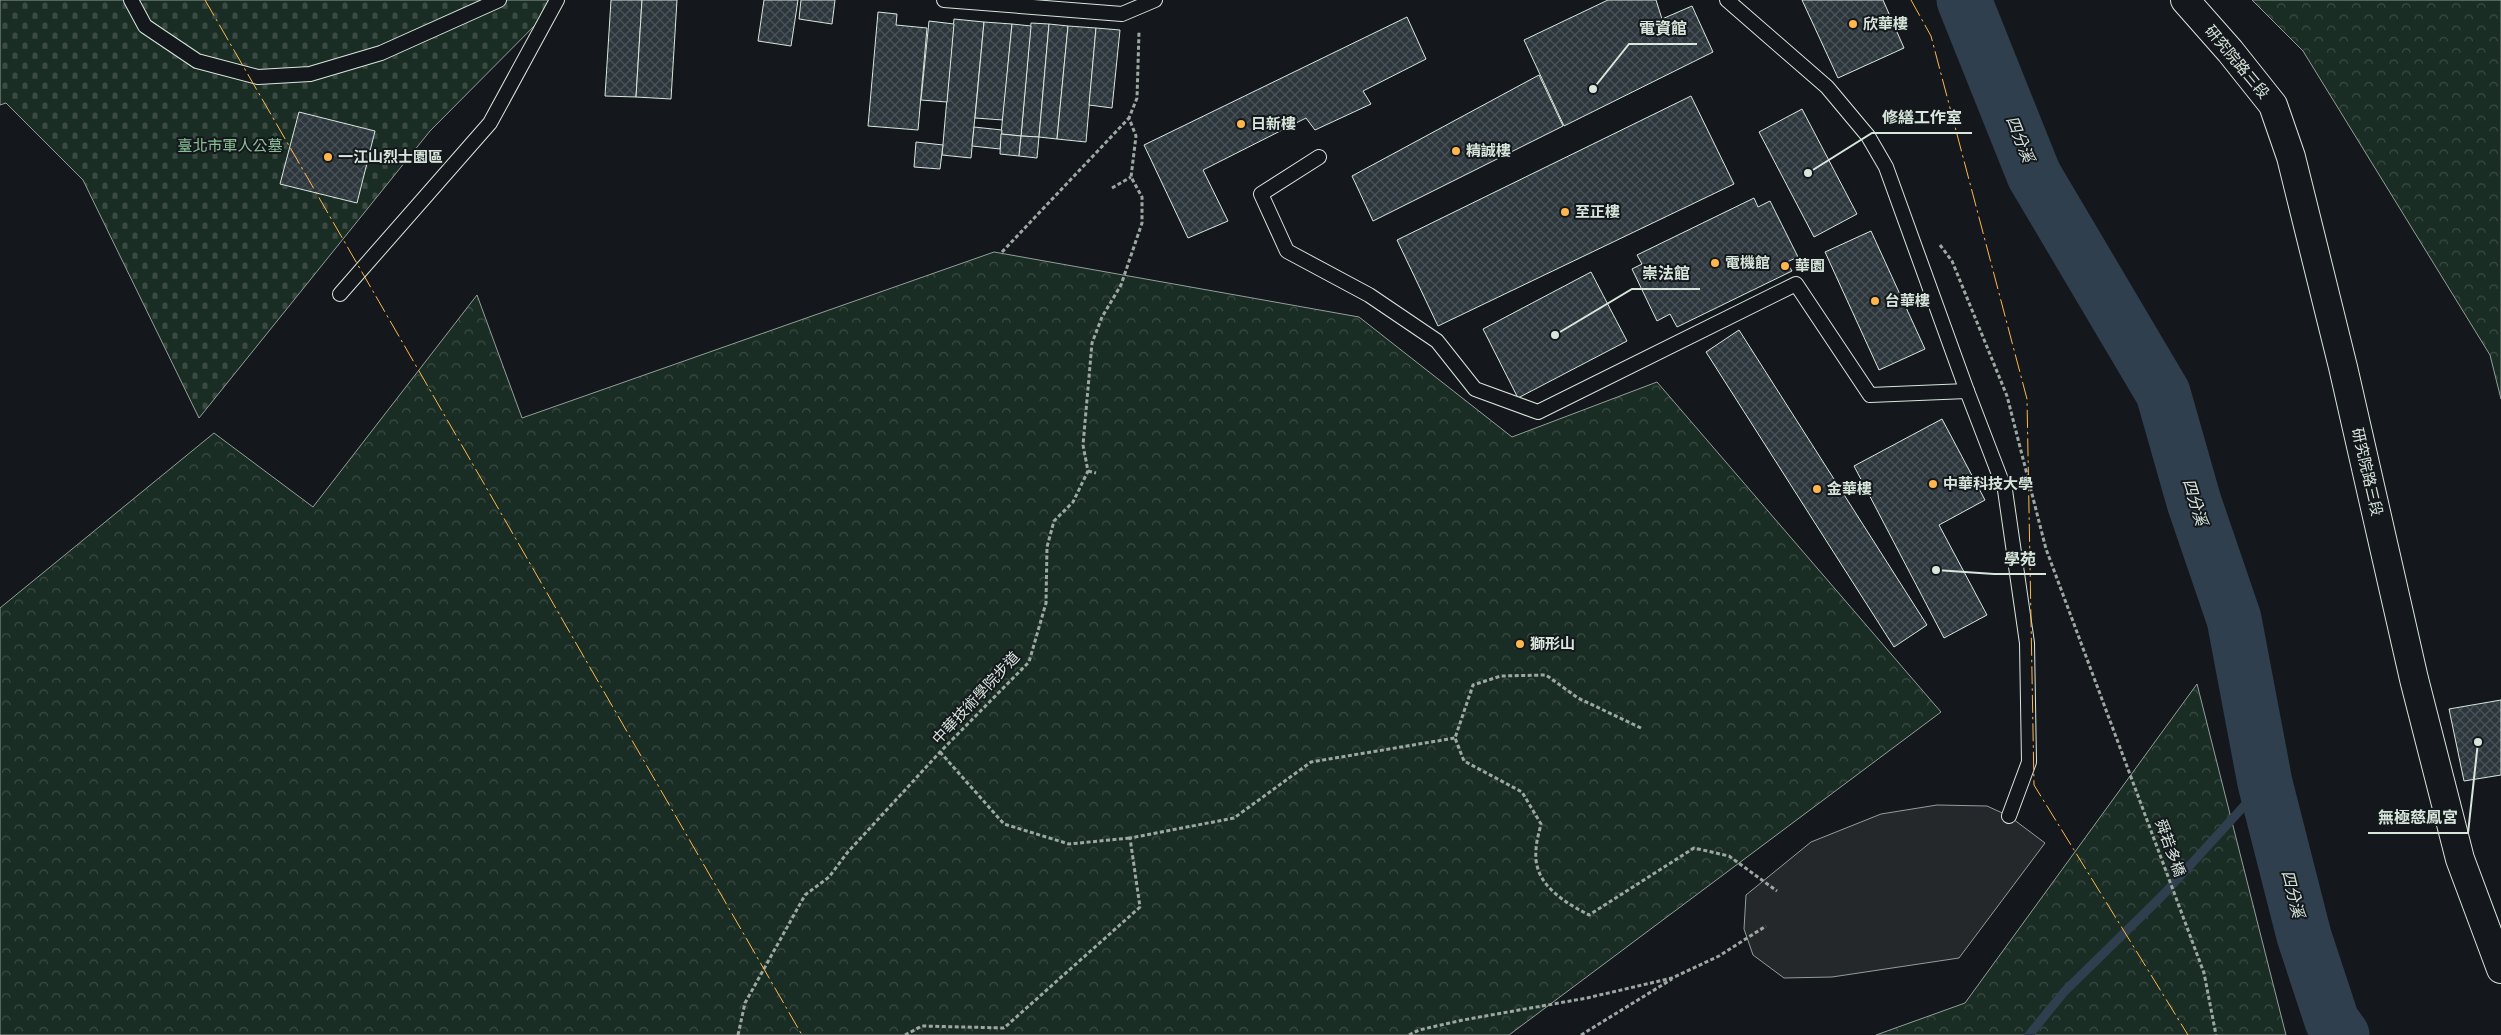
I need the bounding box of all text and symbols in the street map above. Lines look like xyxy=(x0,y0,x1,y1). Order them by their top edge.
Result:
callout: 電資館 xyxy=(1629,13,1697,44)
place label: 欣華樓 xyxy=(1863,15,1908,33)
marker: 欣華樓 xyxy=(1847,18,1859,30)
text: 電資館 xyxy=(1639,19,1687,38)
street label: 研究院路三段 xyxy=(2201,22,2273,102)
callout: 修繕工作室 xyxy=(1872,102,1972,133)
text: 修繕工作室 xyxy=(1882,108,1962,127)
water label: 四分溪 xyxy=(2002,113,2039,167)
place label: 日新樓 xyxy=(1251,115,1296,133)
marker: 日新樓 xyxy=(1235,118,1247,130)
park label: 臺北市軍人公墓 xyxy=(177,137,283,155)
place label: 精誠樓 xyxy=(1466,142,1511,160)
marker: 精誠樓 xyxy=(1450,145,1462,157)
place label: 一江山烈士園區 xyxy=(338,148,443,166)
marker: 一江山烈士園區 xyxy=(322,151,334,163)
place label: 至正樓 xyxy=(1575,203,1620,221)
marker: 至正樓 xyxy=(1559,206,1571,218)
place label: 電機館 xyxy=(1725,254,1770,272)
marker: 電機館 xyxy=(1709,257,1721,269)
place label: 華園 xyxy=(1795,257,1825,275)
callout: 崇法館 xyxy=(1632,258,1700,289)
marker: 華園 xyxy=(1779,260,1791,272)
text: 崇法館 xyxy=(1642,264,1690,283)
place label: 台華樓 xyxy=(1885,292,1930,310)
marker: 台華樓 xyxy=(1869,295,1881,307)
street label: 研究院路三段 xyxy=(2348,426,2386,518)
place label: 中華科技大學 xyxy=(1943,475,2033,493)
water label: 四分溪 xyxy=(2179,476,2212,530)
marker: 中華科技大學 xyxy=(1927,478,1939,490)
place label: 金華樓 xyxy=(1827,480,1872,498)
marker: 金華樓 xyxy=(1811,483,1823,495)
callout: 學苑 xyxy=(1994,543,2046,574)
text: 學苑 xyxy=(2004,550,2036,569)
place label: 獅形山 xyxy=(1530,635,1575,653)
marker: 獅形山 xyxy=(1514,638,1526,650)
street label: 中華技術學院步道 xyxy=(928,648,1024,748)
callout: 無極慈鳳宮 xyxy=(2368,802,2468,833)
text: 無極慈鳳宮 xyxy=(2378,808,2458,827)
street label: 舜若多橋 xyxy=(2151,817,2189,879)
water label: 四分溪 xyxy=(2278,868,2309,922)

